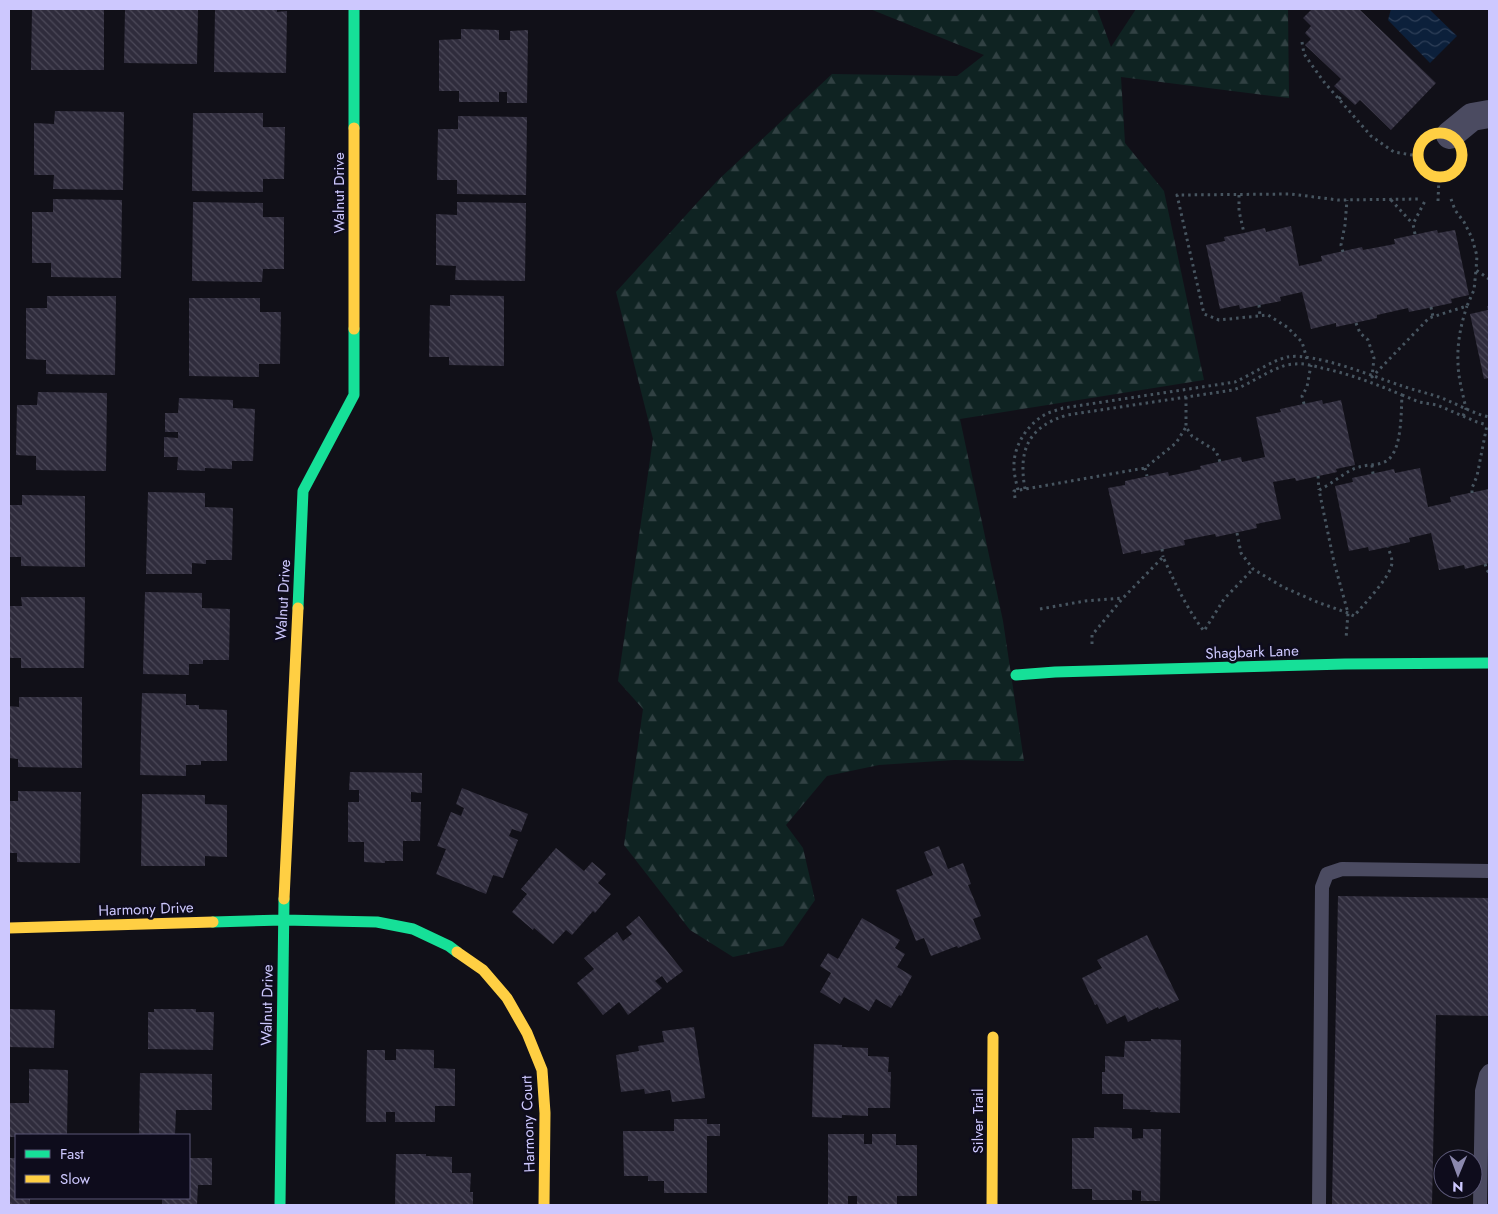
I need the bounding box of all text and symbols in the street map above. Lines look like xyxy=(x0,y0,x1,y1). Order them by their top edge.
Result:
street label: Walnut Drive xyxy=(328,152,350,234)
street label: Walnut Drive xyxy=(270,559,296,641)
street label: Shagbark Lane xyxy=(1205,639,1299,665)
street label: Harmony Drive xyxy=(98,896,194,922)
street label: Walnut Drive xyxy=(255,964,279,1046)
street label: Harmony Court xyxy=(515,1075,541,1173)
street label: Silver Trail xyxy=(967,1089,989,1153)
legend xyxy=(15,1134,190,1199)
text: Fast xyxy=(60,1143,84,1165)
north arrow xyxy=(1433,1149,1483,1199)
text: Slow xyxy=(60,1168,91,1190)
text: N xyxy=(1452,1177,1464,1197)

